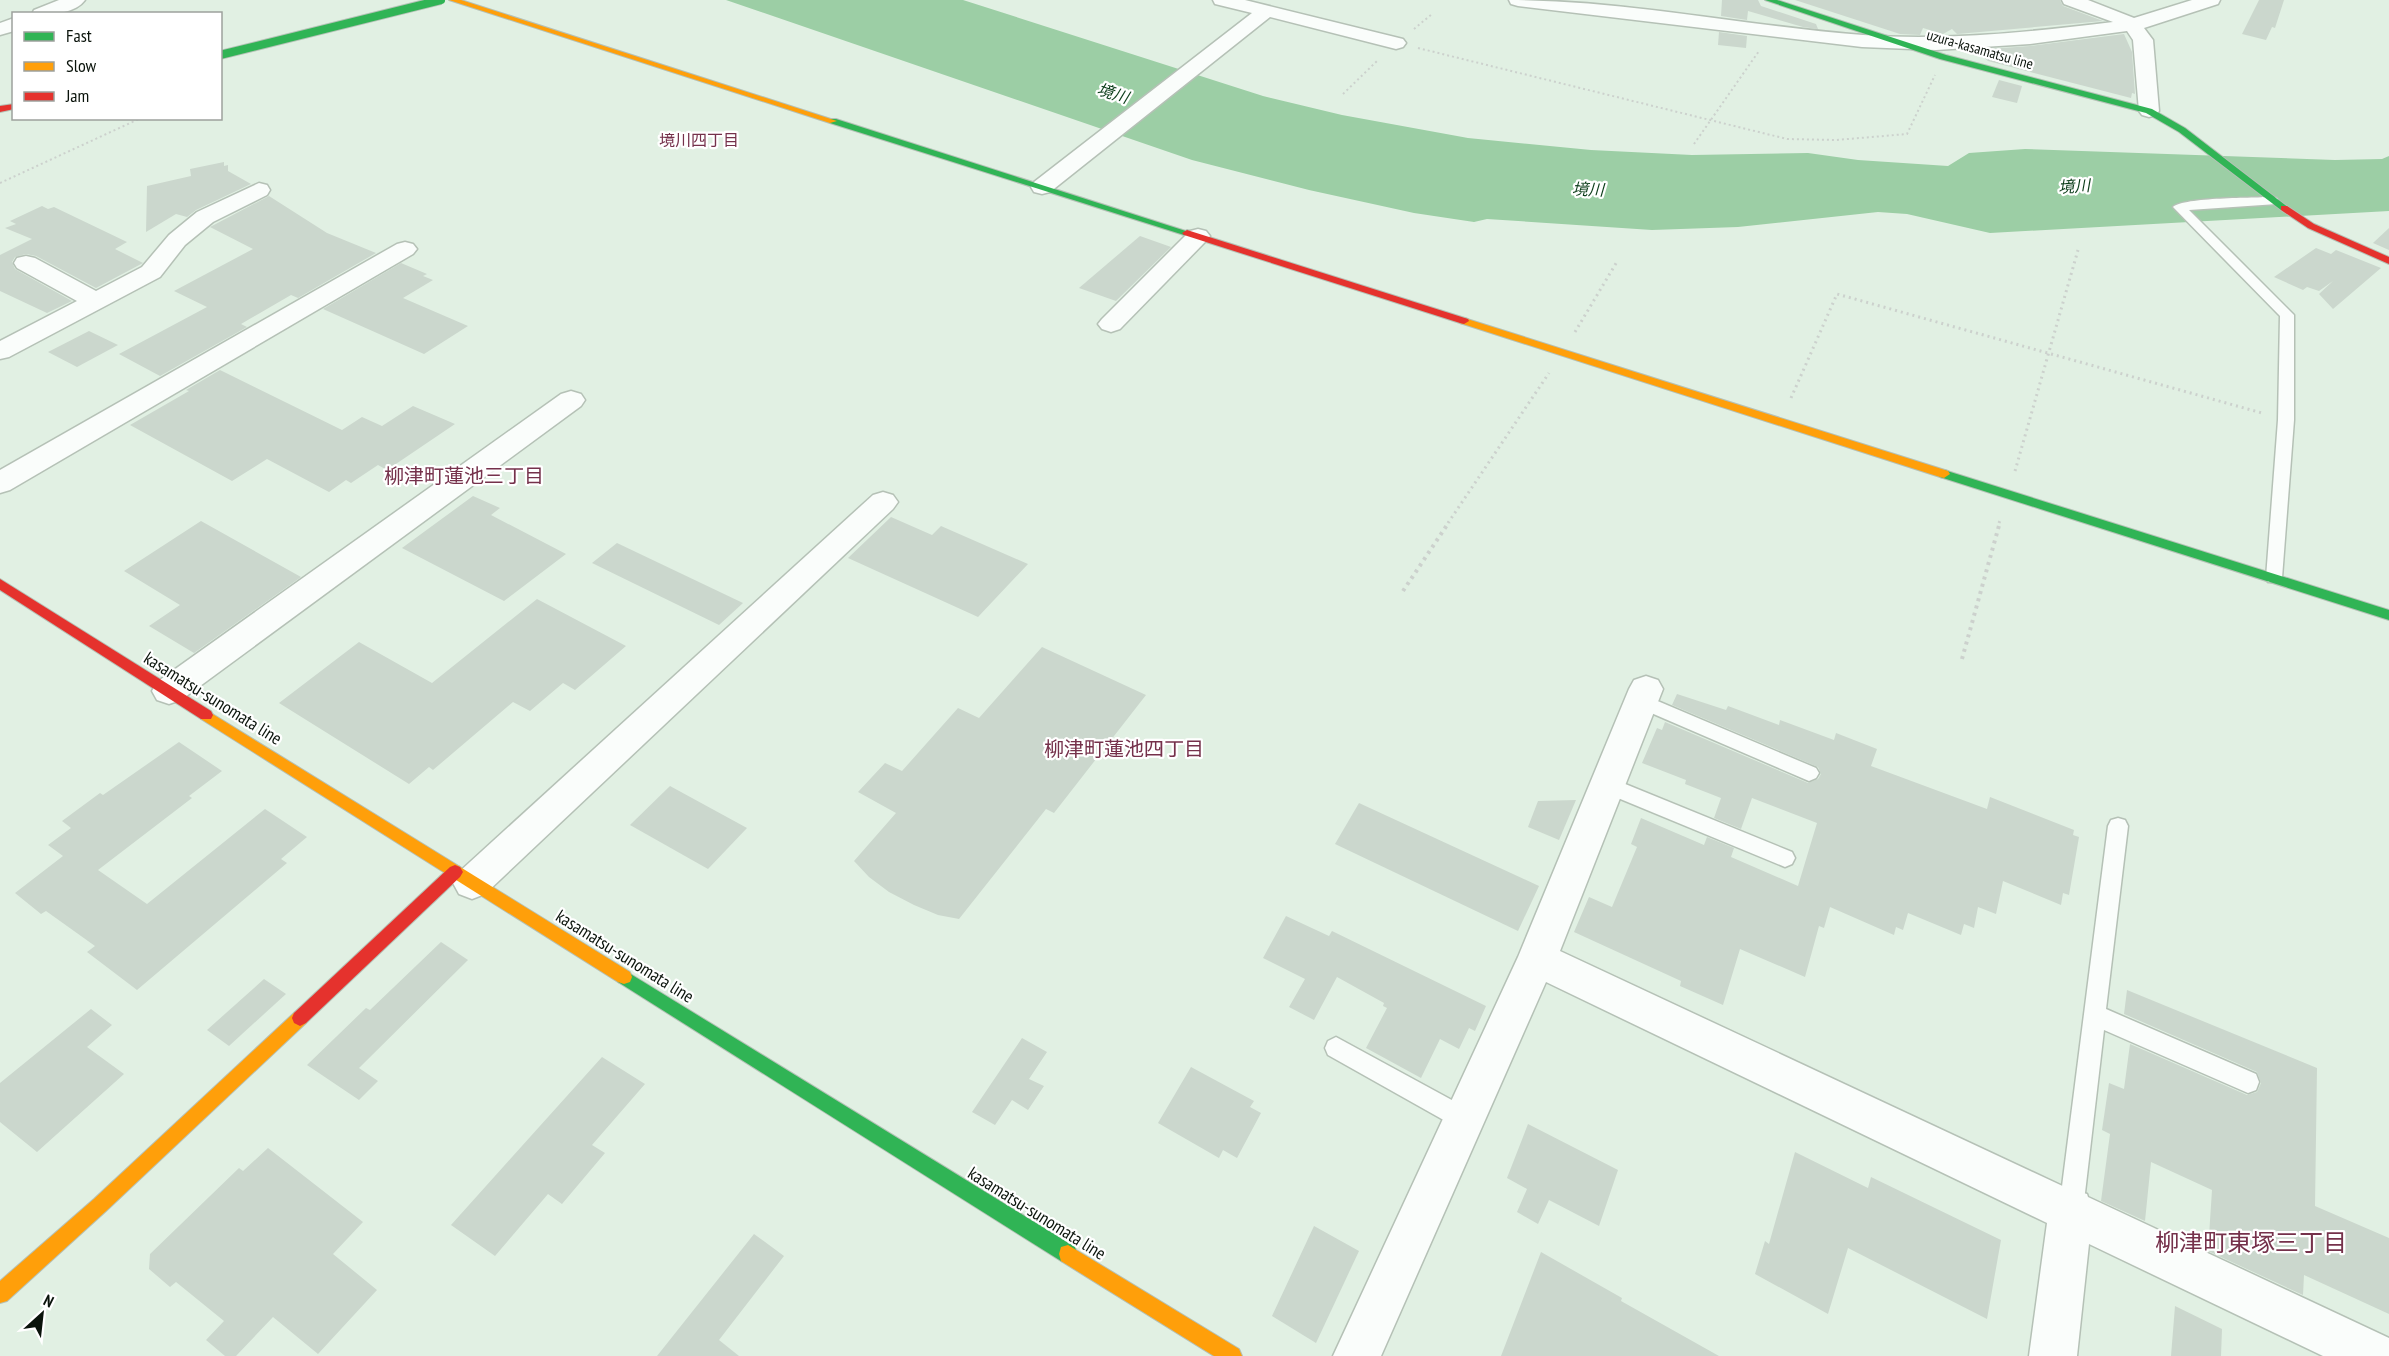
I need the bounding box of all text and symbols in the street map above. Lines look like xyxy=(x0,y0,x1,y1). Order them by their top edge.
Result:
legend xyxy=(12,12,222,120)
text: Fast xyxy=(66,24,92,47)
street label: uzura-kasamatsu line xyxy=(1925,25,2035,73)
text: Slow xyxy=(66,54,97,77)
water label: 境川 xyxy=(1095,79,1133,108)
text: Jam xyxy=(65,84,89,107)
district label: 境川四丁目 xyxy=(659,130,739,150)
water label: 境川 xyxy=(2057,175,2093,197)
water label: 境川 xyxy=(1572,178,1606,200)
district label: 柳津町蓮池三丁目 xyxy=(384,463,544,489)
street label: kasamatsu-sunomata line xyxy=(140,646,286,750)
district label: 柳津町蓮池四丁目 xyxy=(1044,736,1204,762)
street label: kasamatsu-sunomata line xyxy=(552,904,698,1008)
street label: kasamatsu-sunomata line xyxy=(964,1161,1110,1265)
district label: 柳津町東塚三丁目 xyxy=(2155,1227,2347,1258)
north arrow xyxy=(12,1284,72,1344)
text: N xyxy=(40,1290,57,1312)

